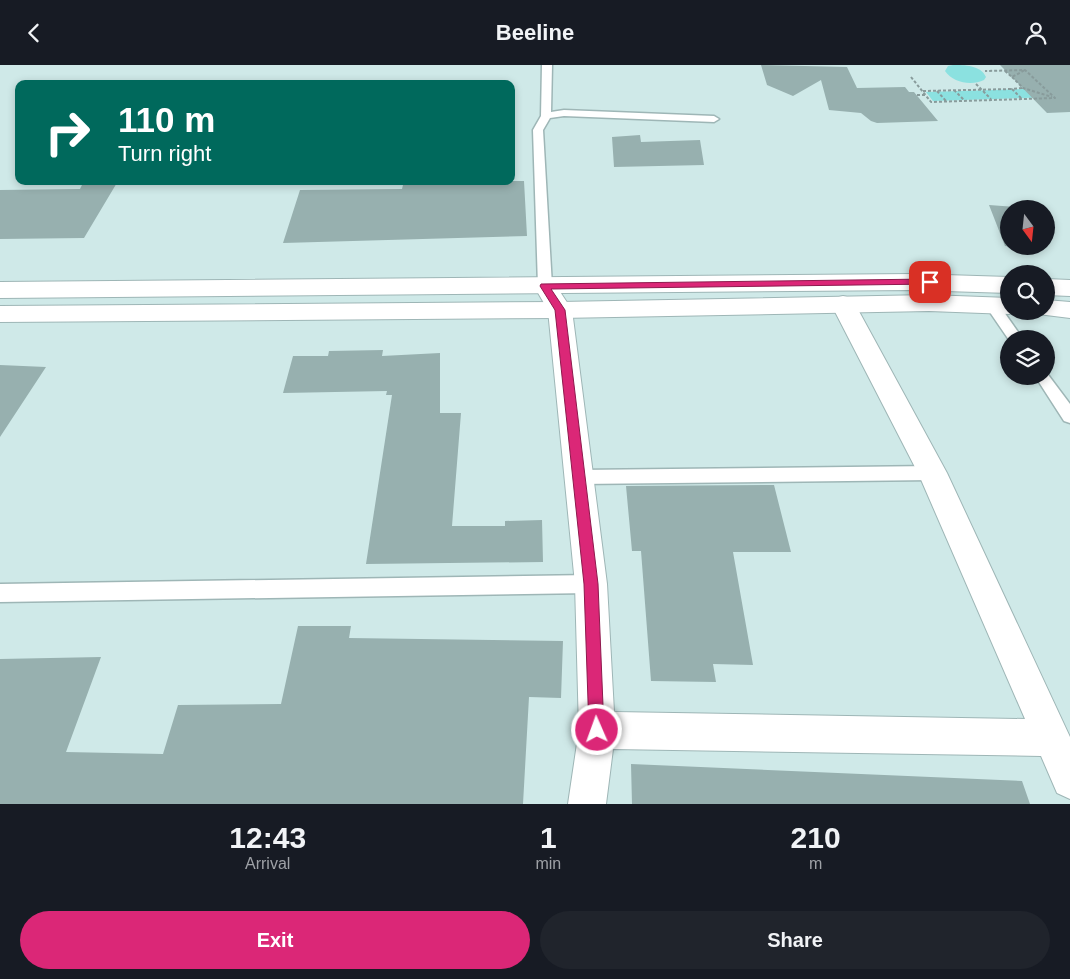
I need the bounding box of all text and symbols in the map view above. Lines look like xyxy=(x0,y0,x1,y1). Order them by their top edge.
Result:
icon: back xyxy=(20,19,48,47)
icon: person xyxy=(1022,19,1050,47)
text: Beeline xyxy=(496,20,574,45)
icon: right xyxy=(35,100,100,165)
text: 110 m xyxy=(118,100,215,139)
text: Turn right xyxy=(118,141,211,166)
north arrow xyxy=(1000,200,1055,255)
map controls xyxy=(1000,200,1055,385)
pin xyxy=(909,261,951,303)
button: search xyxy=(1000,265,1055,320)
icon: arrive xyxy=(916,268,944,296)
button: layers xyxy=(1000,330,1055,385)
position arrow xyxy=(570,703,622,755)
text: 12:43 xyxy=(229,821,306,854)
text: 1 xyxy=(540,821,557,854)
text: 210 xyxy=(791,821,841,854)
text: Arrival xyxy=(245,855,290,872)
text: min xyxy=(535,855,561,872)
text: m xyxy=(809,855,822,872)
button: Exit xyxy=(20,911,530,969)
button: Share xyxy=(540,911,1050,969)

